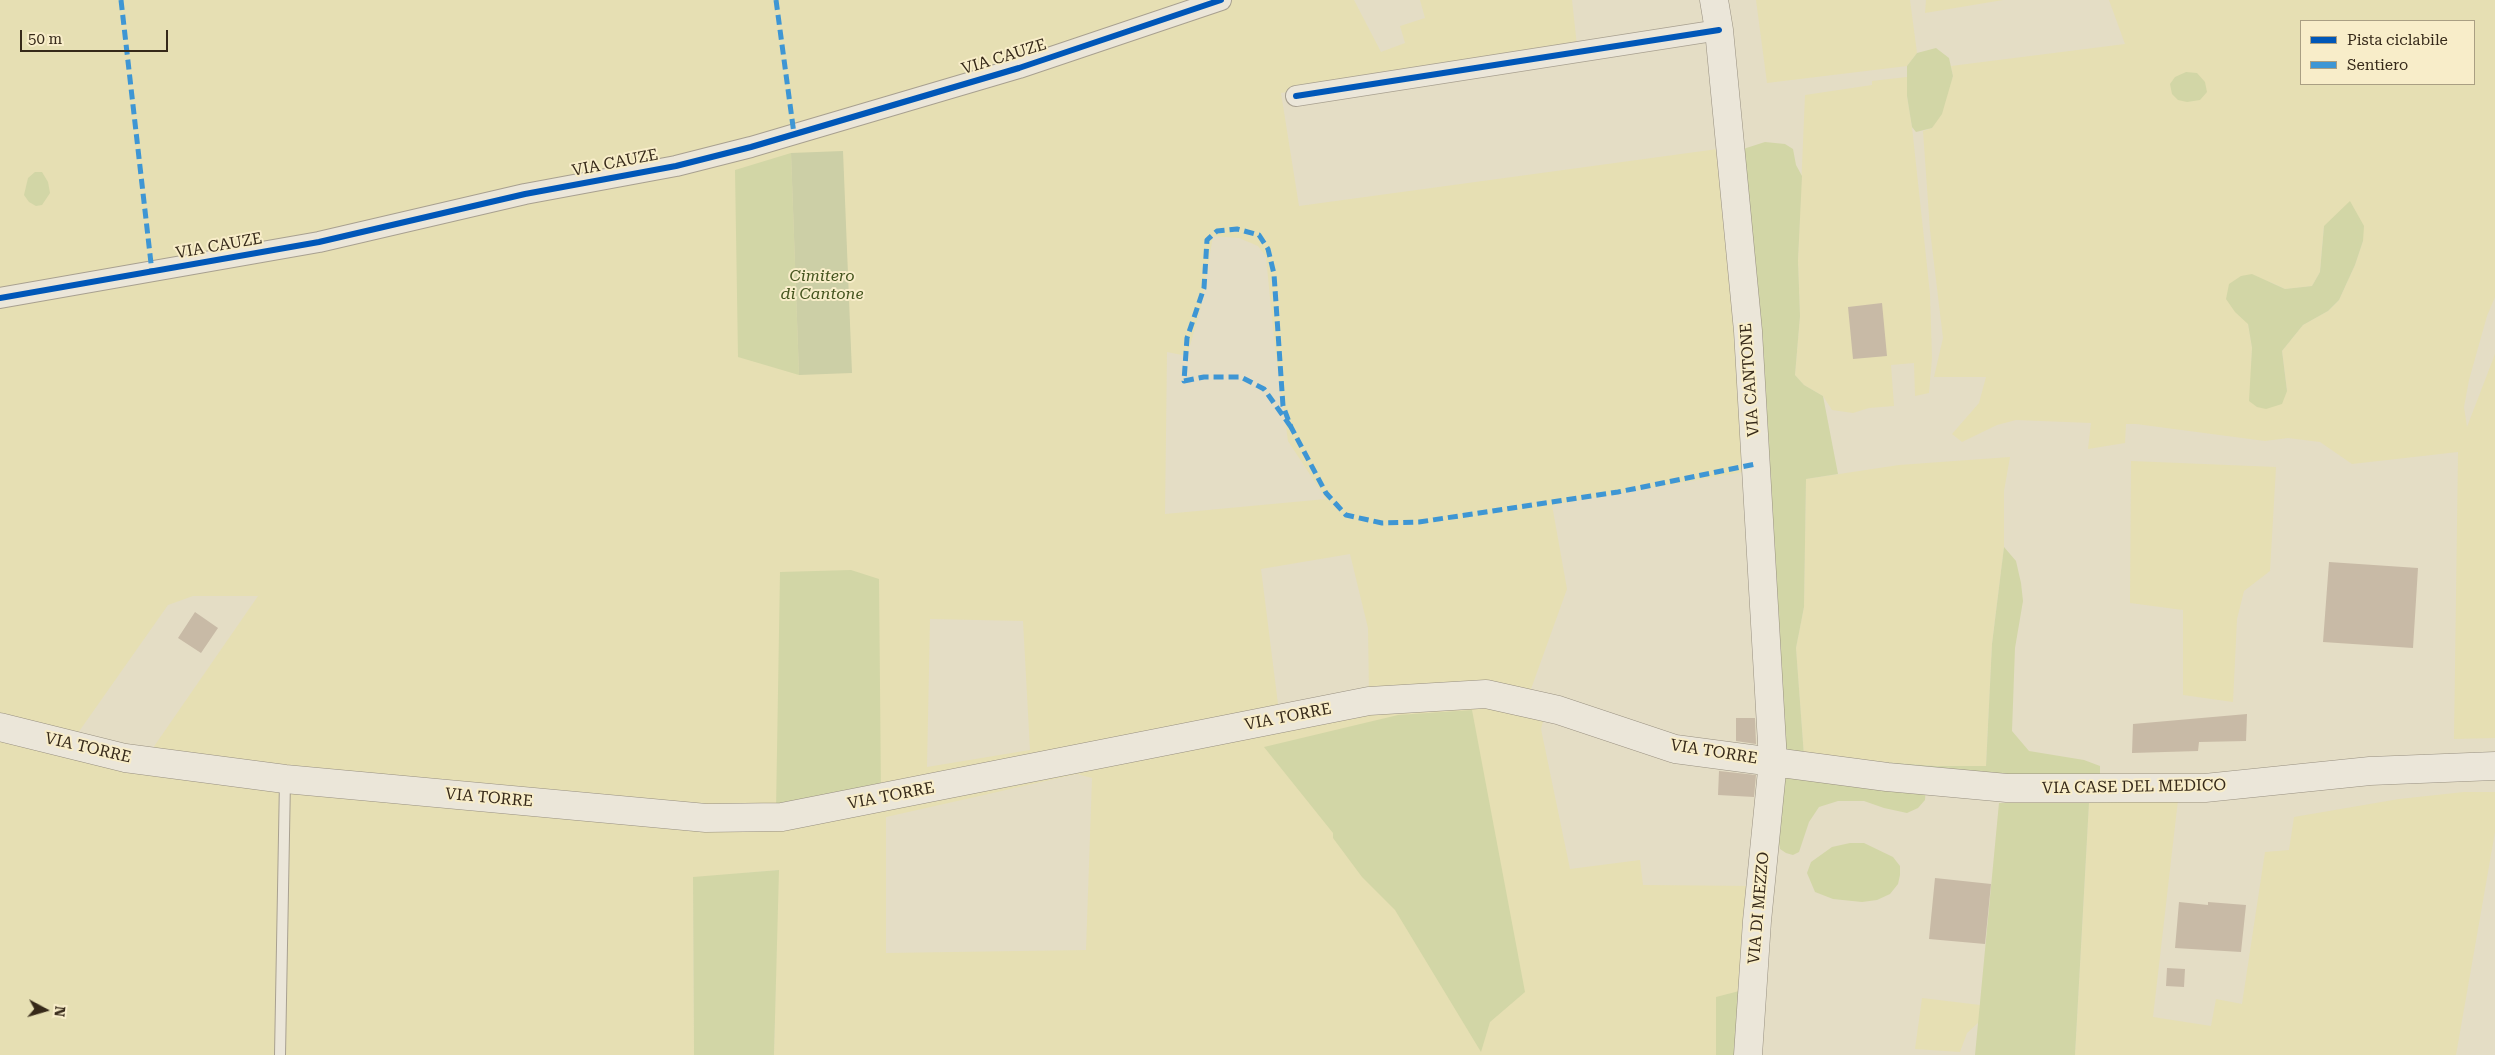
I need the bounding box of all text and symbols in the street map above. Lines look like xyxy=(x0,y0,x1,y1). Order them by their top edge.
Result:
scale bar xyxy=(22,20,170,52)
legend xyxy=(2300,20,2475,85)
text: 50 m xyxy=(28,30,62,48)
text: Pista ciclabile xyxy=(2347,31,2448,49)
street label: VIA CAUZE xyxy=(959,35,1049,79)
text: Sentiero xyxy=(2347,56,2408,74)
street label: VIA CAUZE xyxy=(570,145,660,181)
street label: VIA CAUZE xyxy=(174,229,264,263)
park label: Cimitero di Cantone xyxy=(781,266,863,304)
street label: VIA CANTONE xyxy=(1736,322,1764,438)
street label: VIA TORRE xyxy=(1243,699,1333,735)
street label: VIA TORRE xyxy=(43,729,133,767)
street label: VIA TORRE xyxy=(1669,736,1759,768)
street label: VIA CASE DEL MEDICO xyxy=(2042,776,2226,798)
street label: VIA TORRE xyxy=(846,778,936,814)
street label: VIA TORRE xyxy=(444,785,534,811)
street label: VIA DI MEZZO xyxy=(1745,851,1773,965)
north arrow xyxy=(20,985,70,1035)
text: N xyxy=(51,1005,68,1018)

